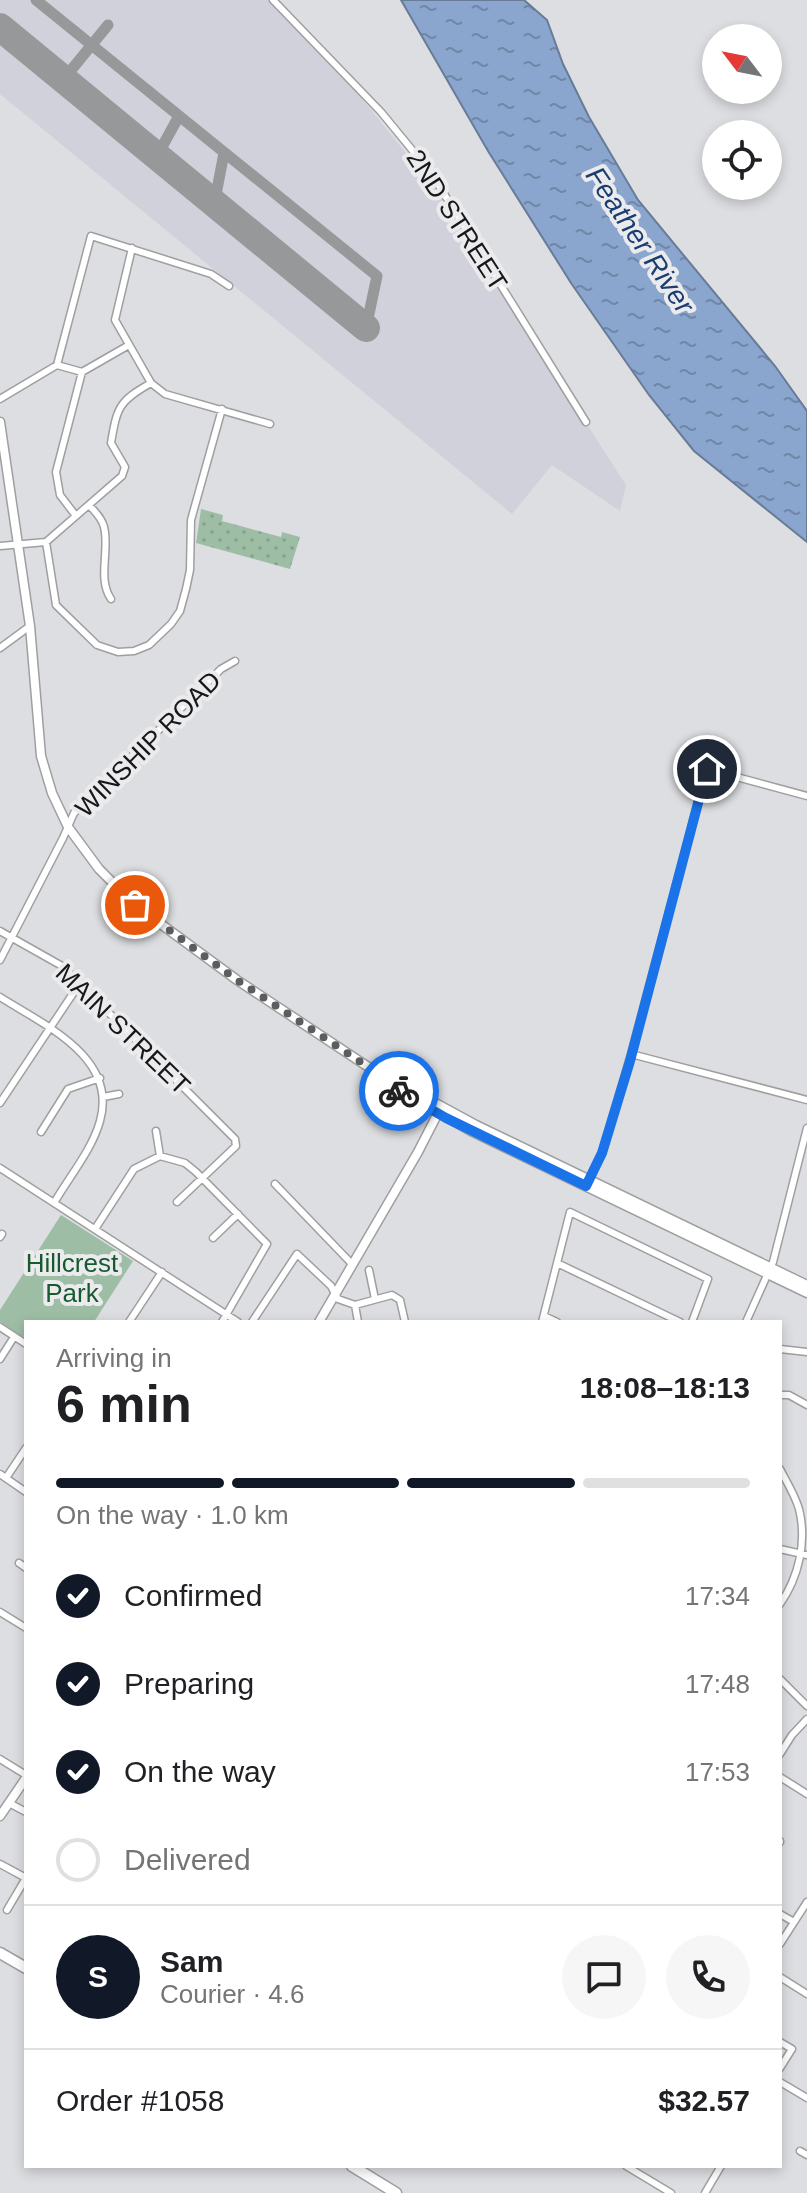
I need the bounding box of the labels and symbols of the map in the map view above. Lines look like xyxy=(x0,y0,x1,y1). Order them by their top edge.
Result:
north arrow xyxy=(702,24,782,104)
street label: 2ND STREET xyxy=(400,144,514,296)
water label: Feather River xyxy=(580,161,701,320)
street label: WINSHIP ROAD xyxy=(69,665,227,823)
pin xyxy=(673,735,741,803)
pin xyxy=(101,871,169,939)
street label: MAIN STREET xyxy=(50,957,196,1101)
courier xyxy=(359,1051,439,1131)
park label: Hillcrest Park xyxy=(26,1248,119,1308)

